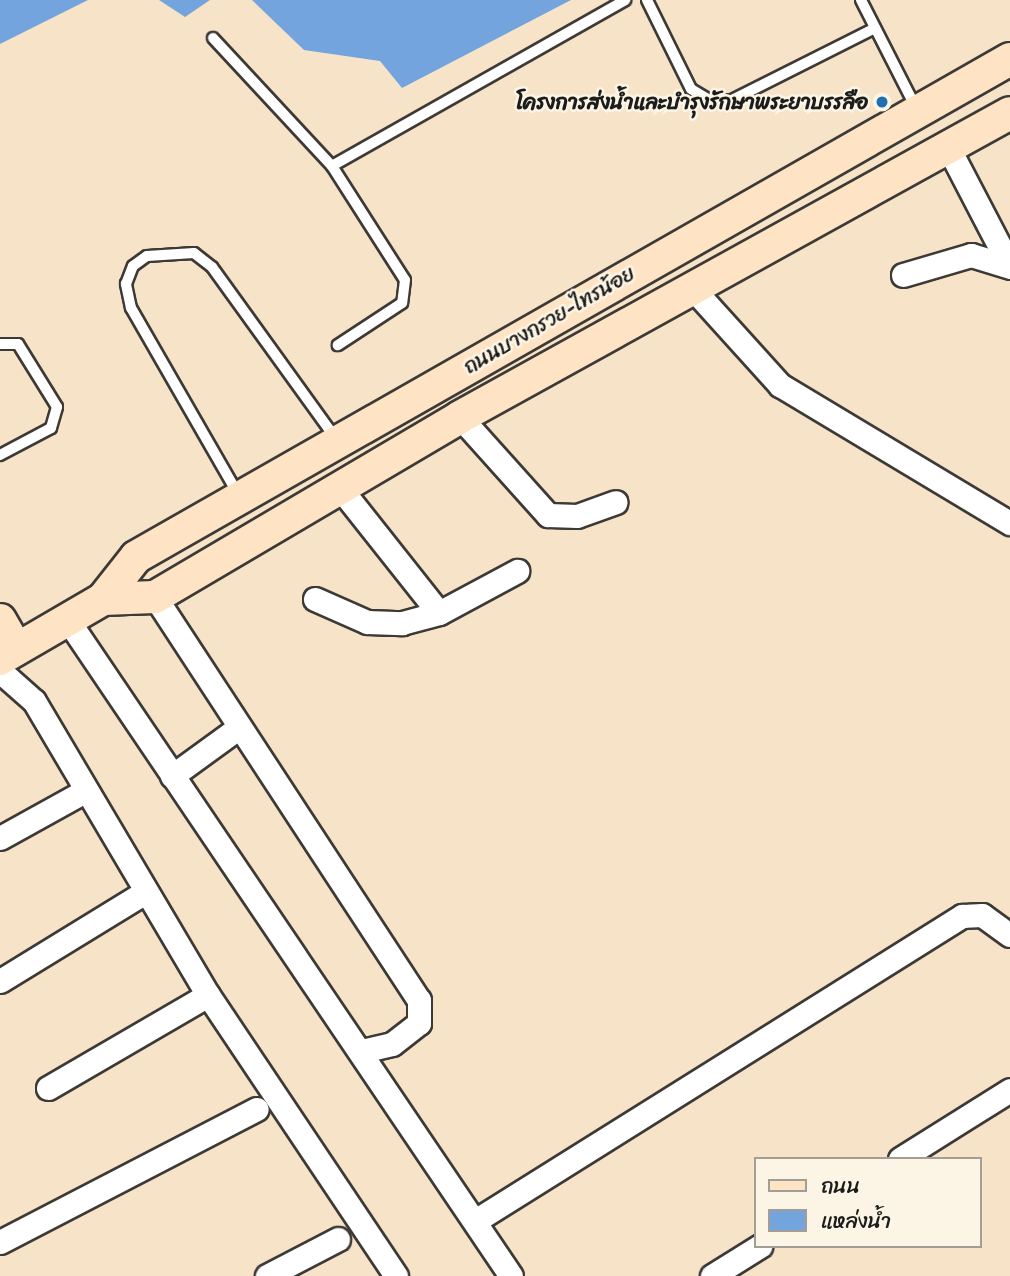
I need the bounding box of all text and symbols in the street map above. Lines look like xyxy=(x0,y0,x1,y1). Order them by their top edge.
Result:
place label: โครงการส่งน้ำและบำรุงรักษาพระยาบรรลือ xyxy=(516,89,868,115)
marker: โครงการส่งน้ำและบำรุงรักษาพระยาบรรลือ xyxy=(874,94,890,110)
street label: ถนนบางกรวย-ไทรน้อย xyxy=(459,261,639,379)
legend xyxy=(754,1157,982,1248)
text: ถนน xyxy=(821,1167,860,1205)
text: แหล่งน้ำ xyxy=(821,1202,891,1240)

